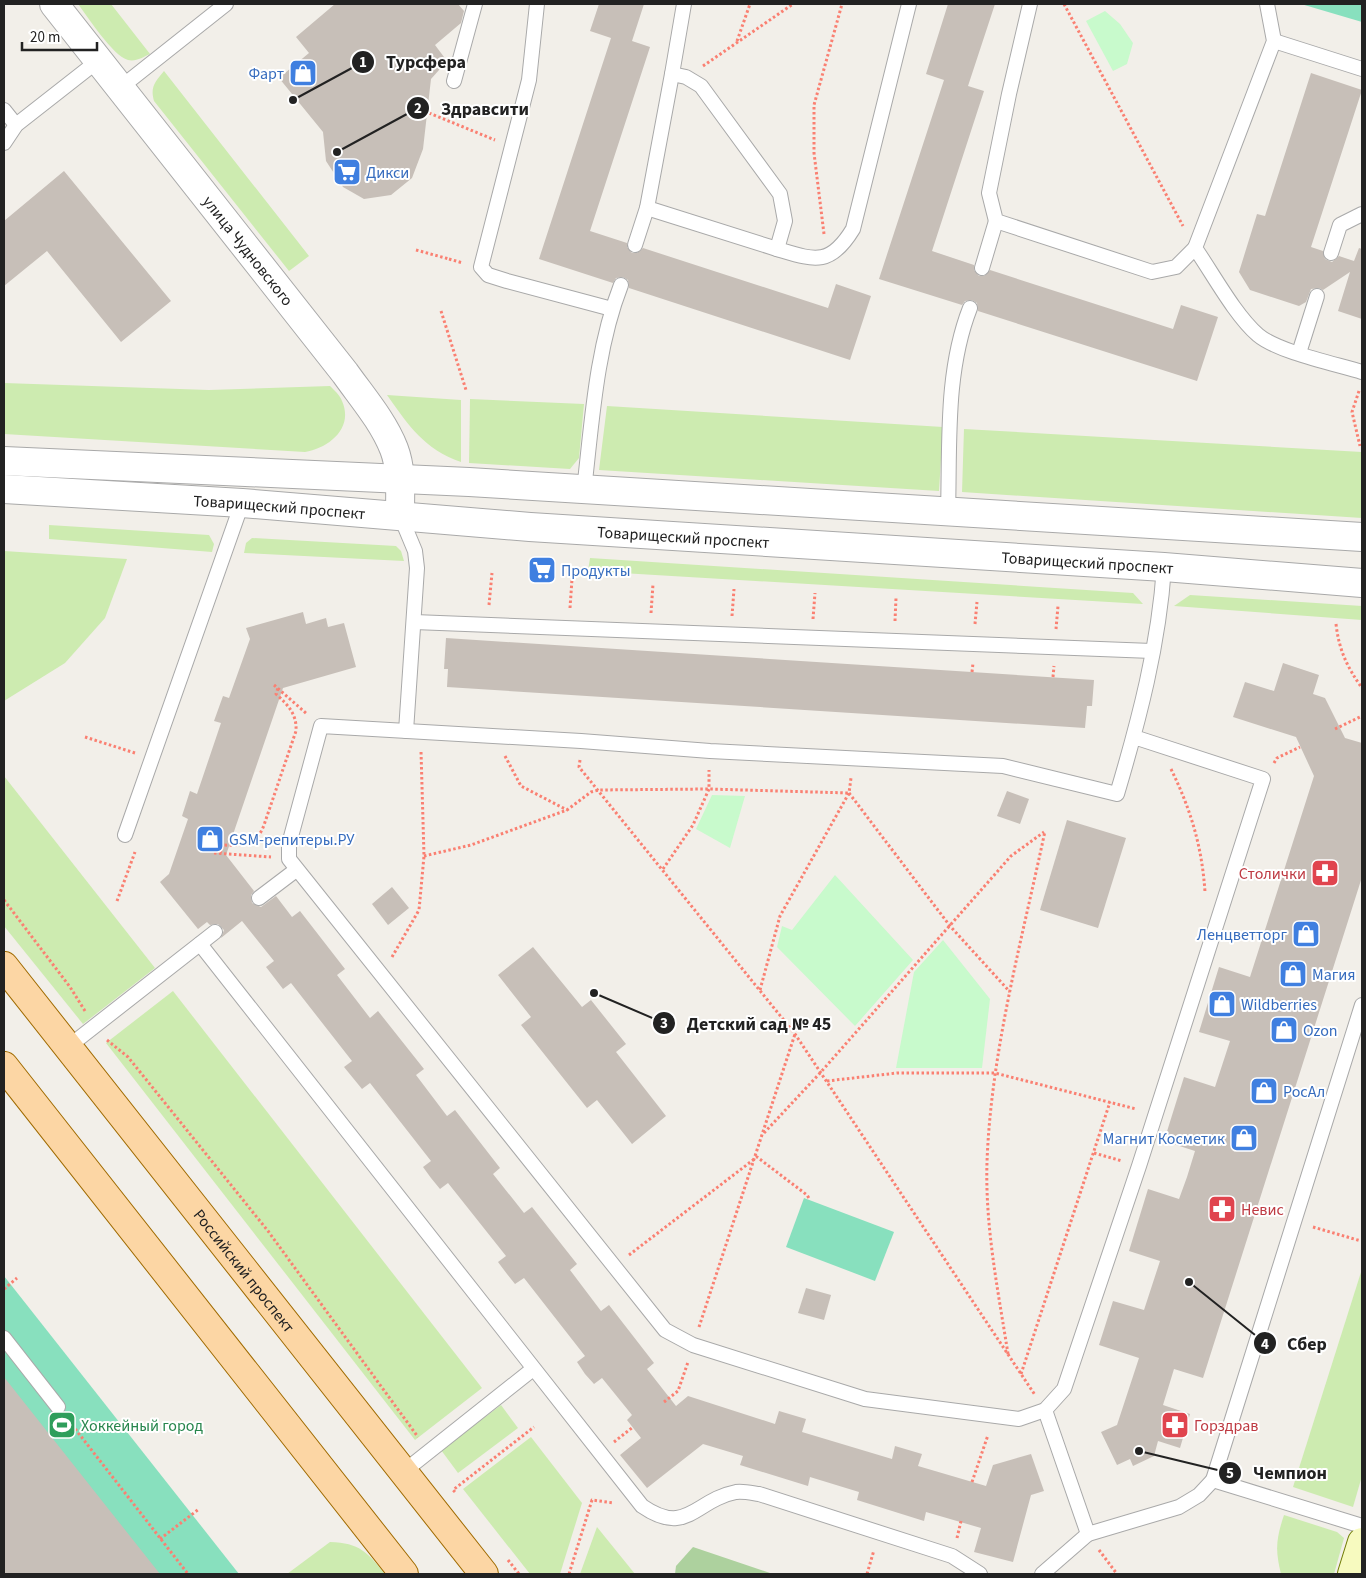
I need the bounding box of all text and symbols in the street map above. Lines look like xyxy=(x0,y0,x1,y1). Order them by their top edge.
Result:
scale bar xyxy=(22,20,98,52)
text: 20 m xyxy=(30,27,60,48)
callout: Турсфера xyxy=(351,45,476,78)
text: Турсфера xyxy=(386,50,466,75)
text: 1 xyxy=(359,52,367,73)
shop icon: Фарт xyxy=(288,58,318,88)
place label: Фарт xyxy=(249,63,284,85)
callout: Здравсити xyxy=(406,92,539,125)
text: Здравсити xyxy=(441,97,529,122)
text: 2 xyxy=(414,98,422,119)
supermarket icon: Дикси xyxy=(332,157,362,187)
place label: Дикси xyxy=(366,162,409,184)
street label: улица Чудновского xyxy=(197,191,298,311)
street label: Товарищеский проспект xyxy=(193,490,366,525)
street label: Товарищеский проспект xyxy=(596,521,770,554)
street label: Товарищеский проспект xyxy=(1001,547,1174,580)
supermarket icon: Продукты xyxy=(527,555,557,585)
place label: Продукты xyxy=(561,560,631,582)
shop icon: GSM-репитеры.РУ xyxy=(195,824,225,854)
place label: GSM-репитеры.РУ xyxy=(229,829,355,851)
pharmacy icon: Столички xyxy=(1310,858,1340,888)
place label: Столички xyxy=(1239,863,1306,885)
shop icon: Ленцветторг xyxy=(1291,919,1321,949)
place label: Ленцветторг xyxy=(1197,924,1287,946)
shop icon: Магия xyxy=(1278,959,1308,989)
place label: Магия xyxy=(1312,964,1356,986)
shop icon: Wildberries xyxy=(1207,989,1237,1019)
place label: Wildberries xyxy=(1241,994,1317,1016)
callout: Детский сад № 45 xyxy=(652,1007,841,1040)
text: Детский сад № 45 xyxy=(687,1012,831,1037)
text: 3 xyxy=(660,1013,668,1034)
shop icon: Ozon xyxy=(1269,1015,1299,1045)
place label: Ozon xyxy=(1303,1020,1338,1042)
shop icon: РосАл xyxy=(1249,1076,1279,1106)
place label: РосАл xyxy=(1283,1081,1325,1103)
shop icon: Магнит Косметик xyxy=(1229,1123,1259,1153)
place label: Магнит Косметик xyxy=(1103,1128,1225,1150)
pharmacy icon: Невис xyxy=(1207,1194,1237,1224)
place label: Невис xyxy=(1241,1199,1284,1221)
street label: Российский проспект xyxy=(188,1205,299,1338)
callout: Сбер xyxy=(1252,1327,1337,1360)
text: Сбер xyxy=(1287,1332,1327,1357)
text: 4 xyxy=(1261,1334,1269,1355)
sports icon: Хоккейный город xyxy=(47,1410,77,1440)
pharmacy icon: Горздрав xyxy=(1160,1410,1190,1440)
place label: Хоккейный город xyxy=(81,1415,203,1437)
place label: Горздрав xyxy=(1194,1415,1258,1437)
callout: Чемпион xyxy=(1218,1456,1337,1489)
text: Чемпион xyxy=(1253,1461,1327,1486)
text: 5 xyxy=(1226,1463,1234,1484)

